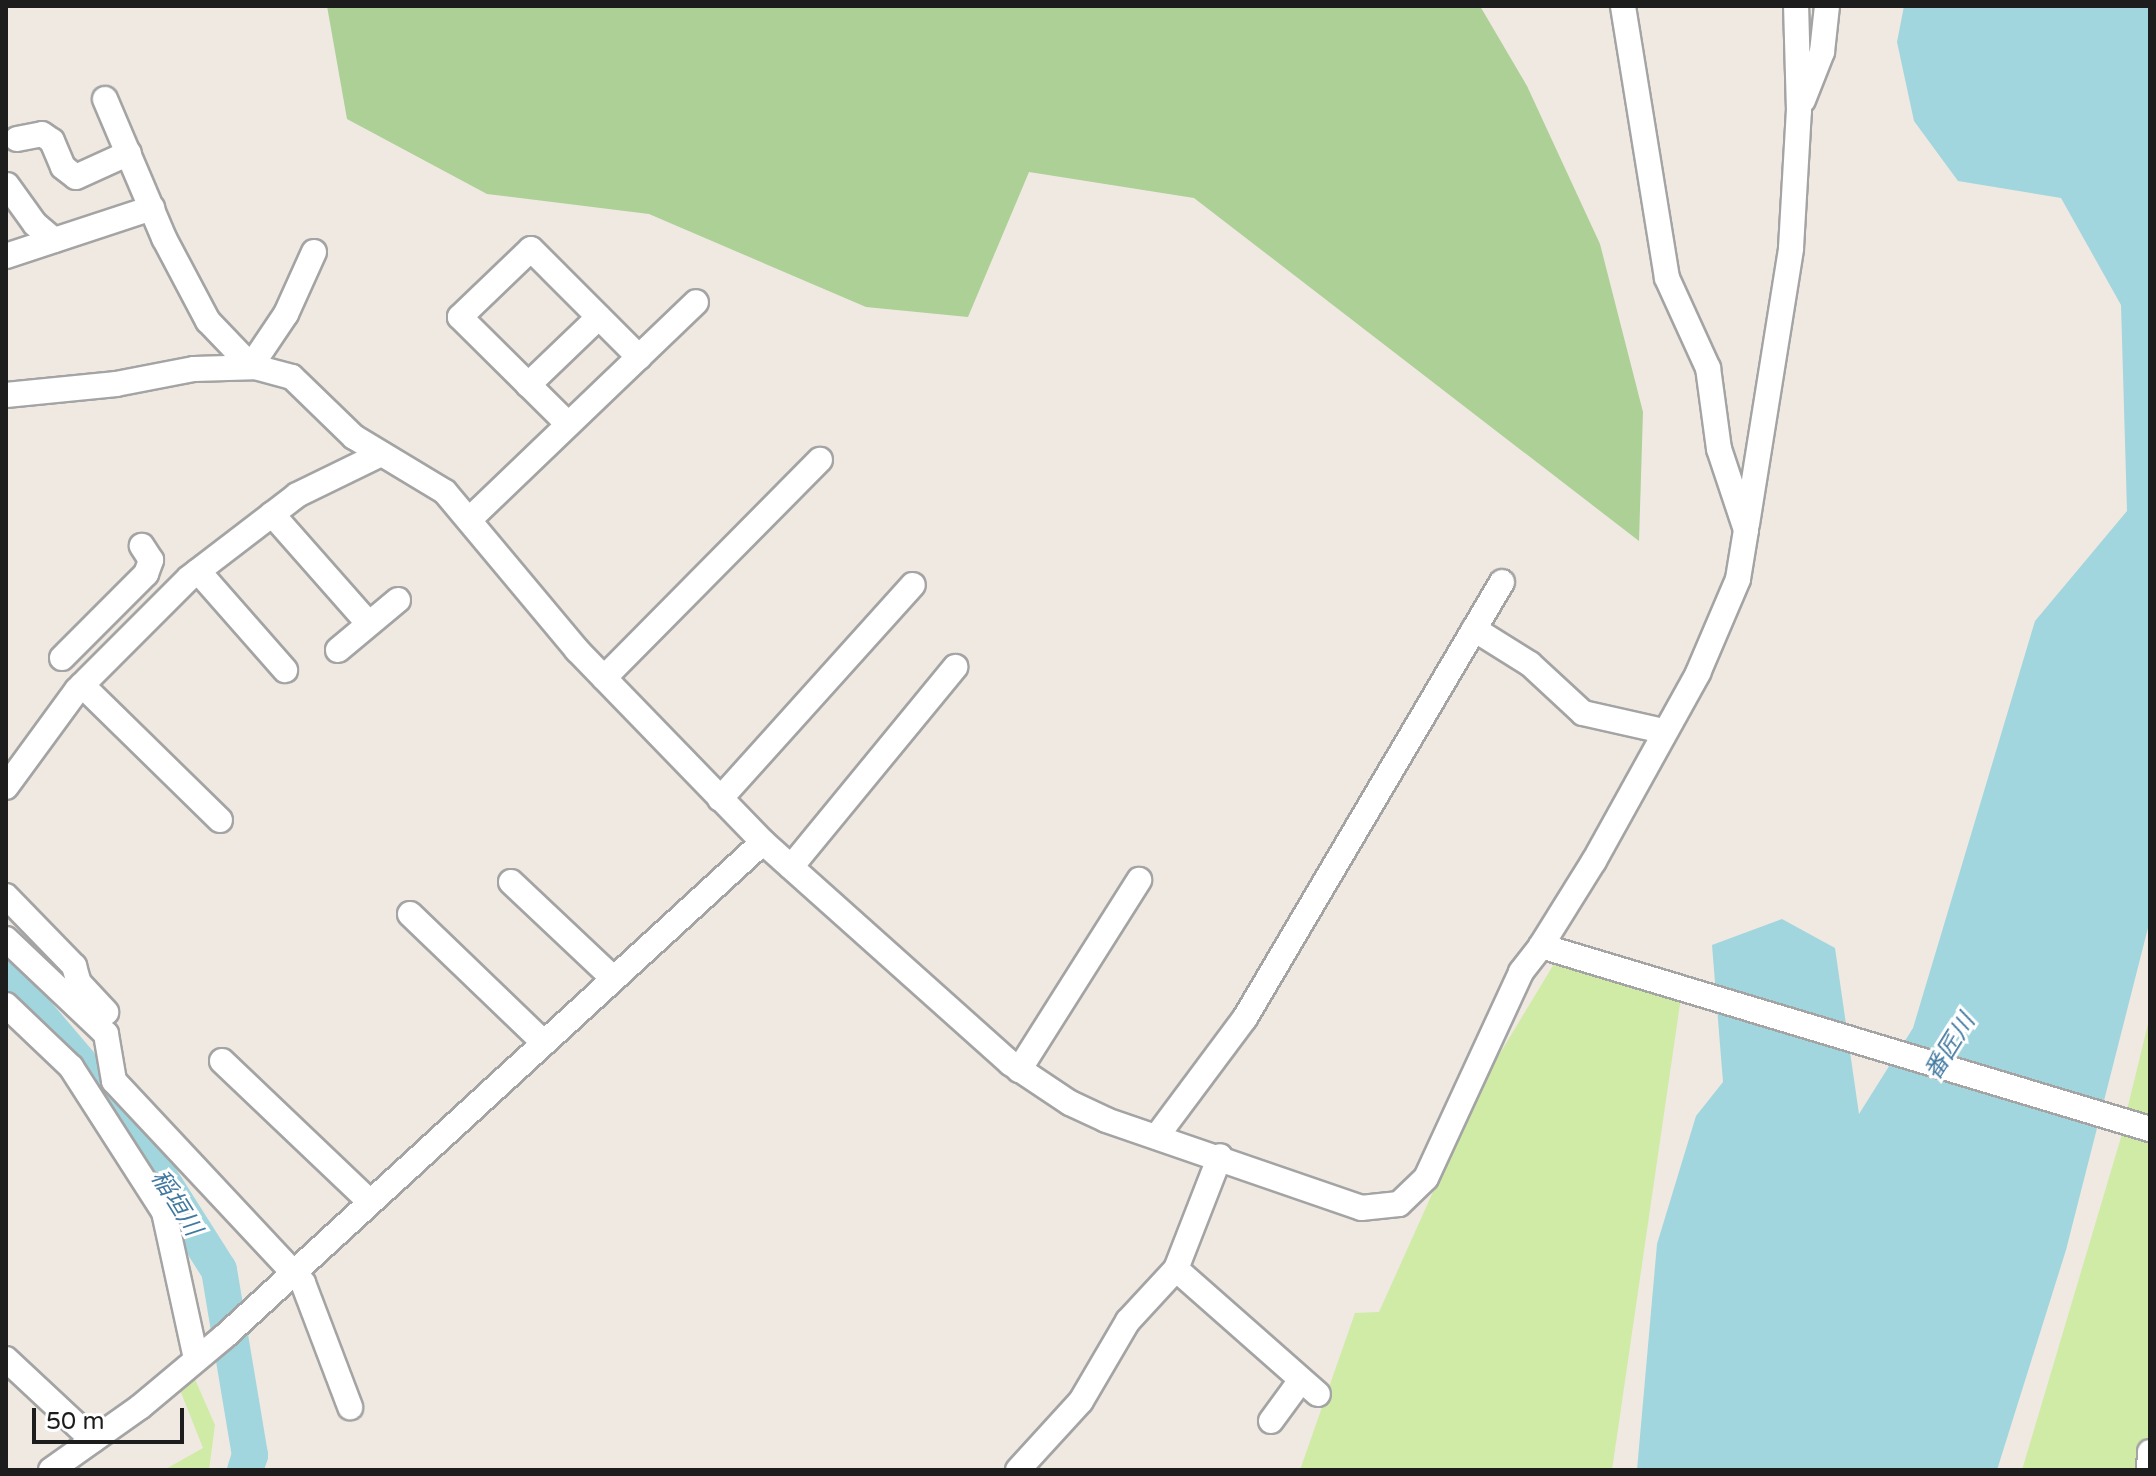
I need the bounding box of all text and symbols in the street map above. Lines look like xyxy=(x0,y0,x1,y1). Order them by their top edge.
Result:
water label: 番匠川 xyxy=(1919,1009,1981,1085)
water label: 稲垣川 xyxy=(145,1165,207,1241)
scale bar xyxy=(36,1392,188,1442)
text: 50 m xyxy=(46,1407,104,1436)

